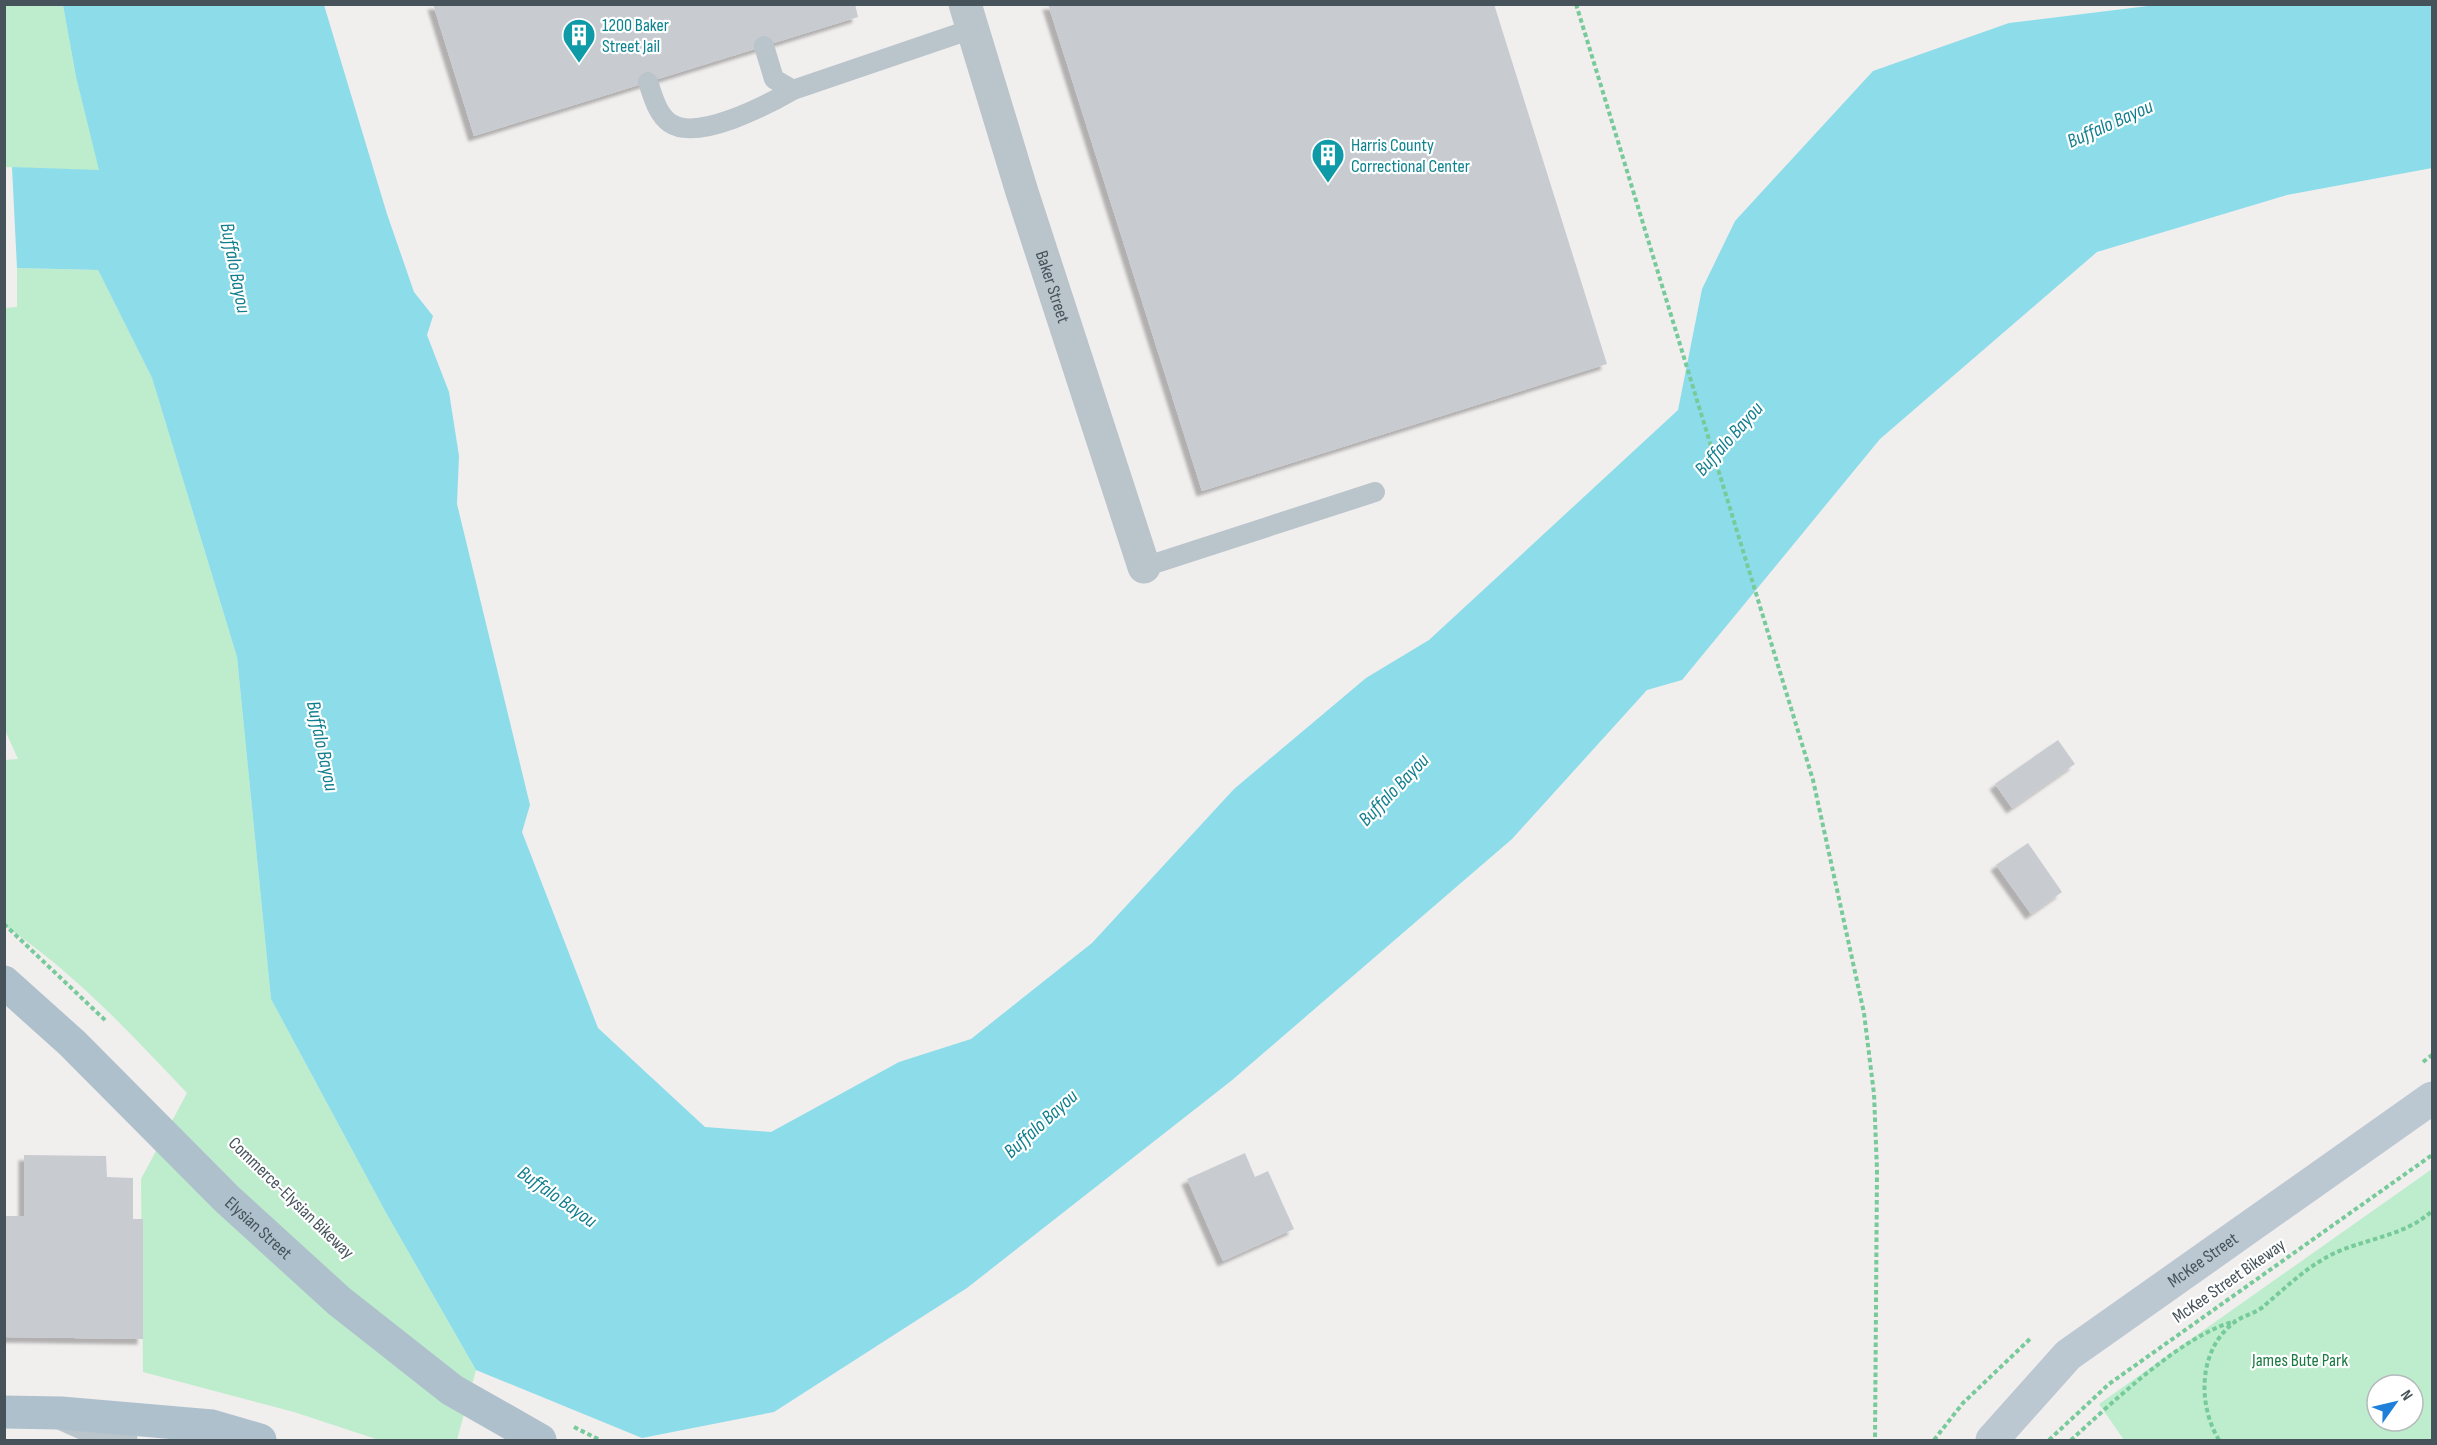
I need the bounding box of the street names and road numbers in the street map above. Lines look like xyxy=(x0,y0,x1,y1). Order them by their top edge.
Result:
street label: Baker Street xyxy=(1031,248,1075,326)
street label: Commerce-Elysian Bikeway xyxy=(224,1133,358,1263)
street label: Elysian Street xyxy=(221,1192,297,1264)
street label: McKee Street xyxy=(2164,1228,2242,1292)
street label: McKee Street Bikeway xyxy=(2169,1234,2289,1328)

